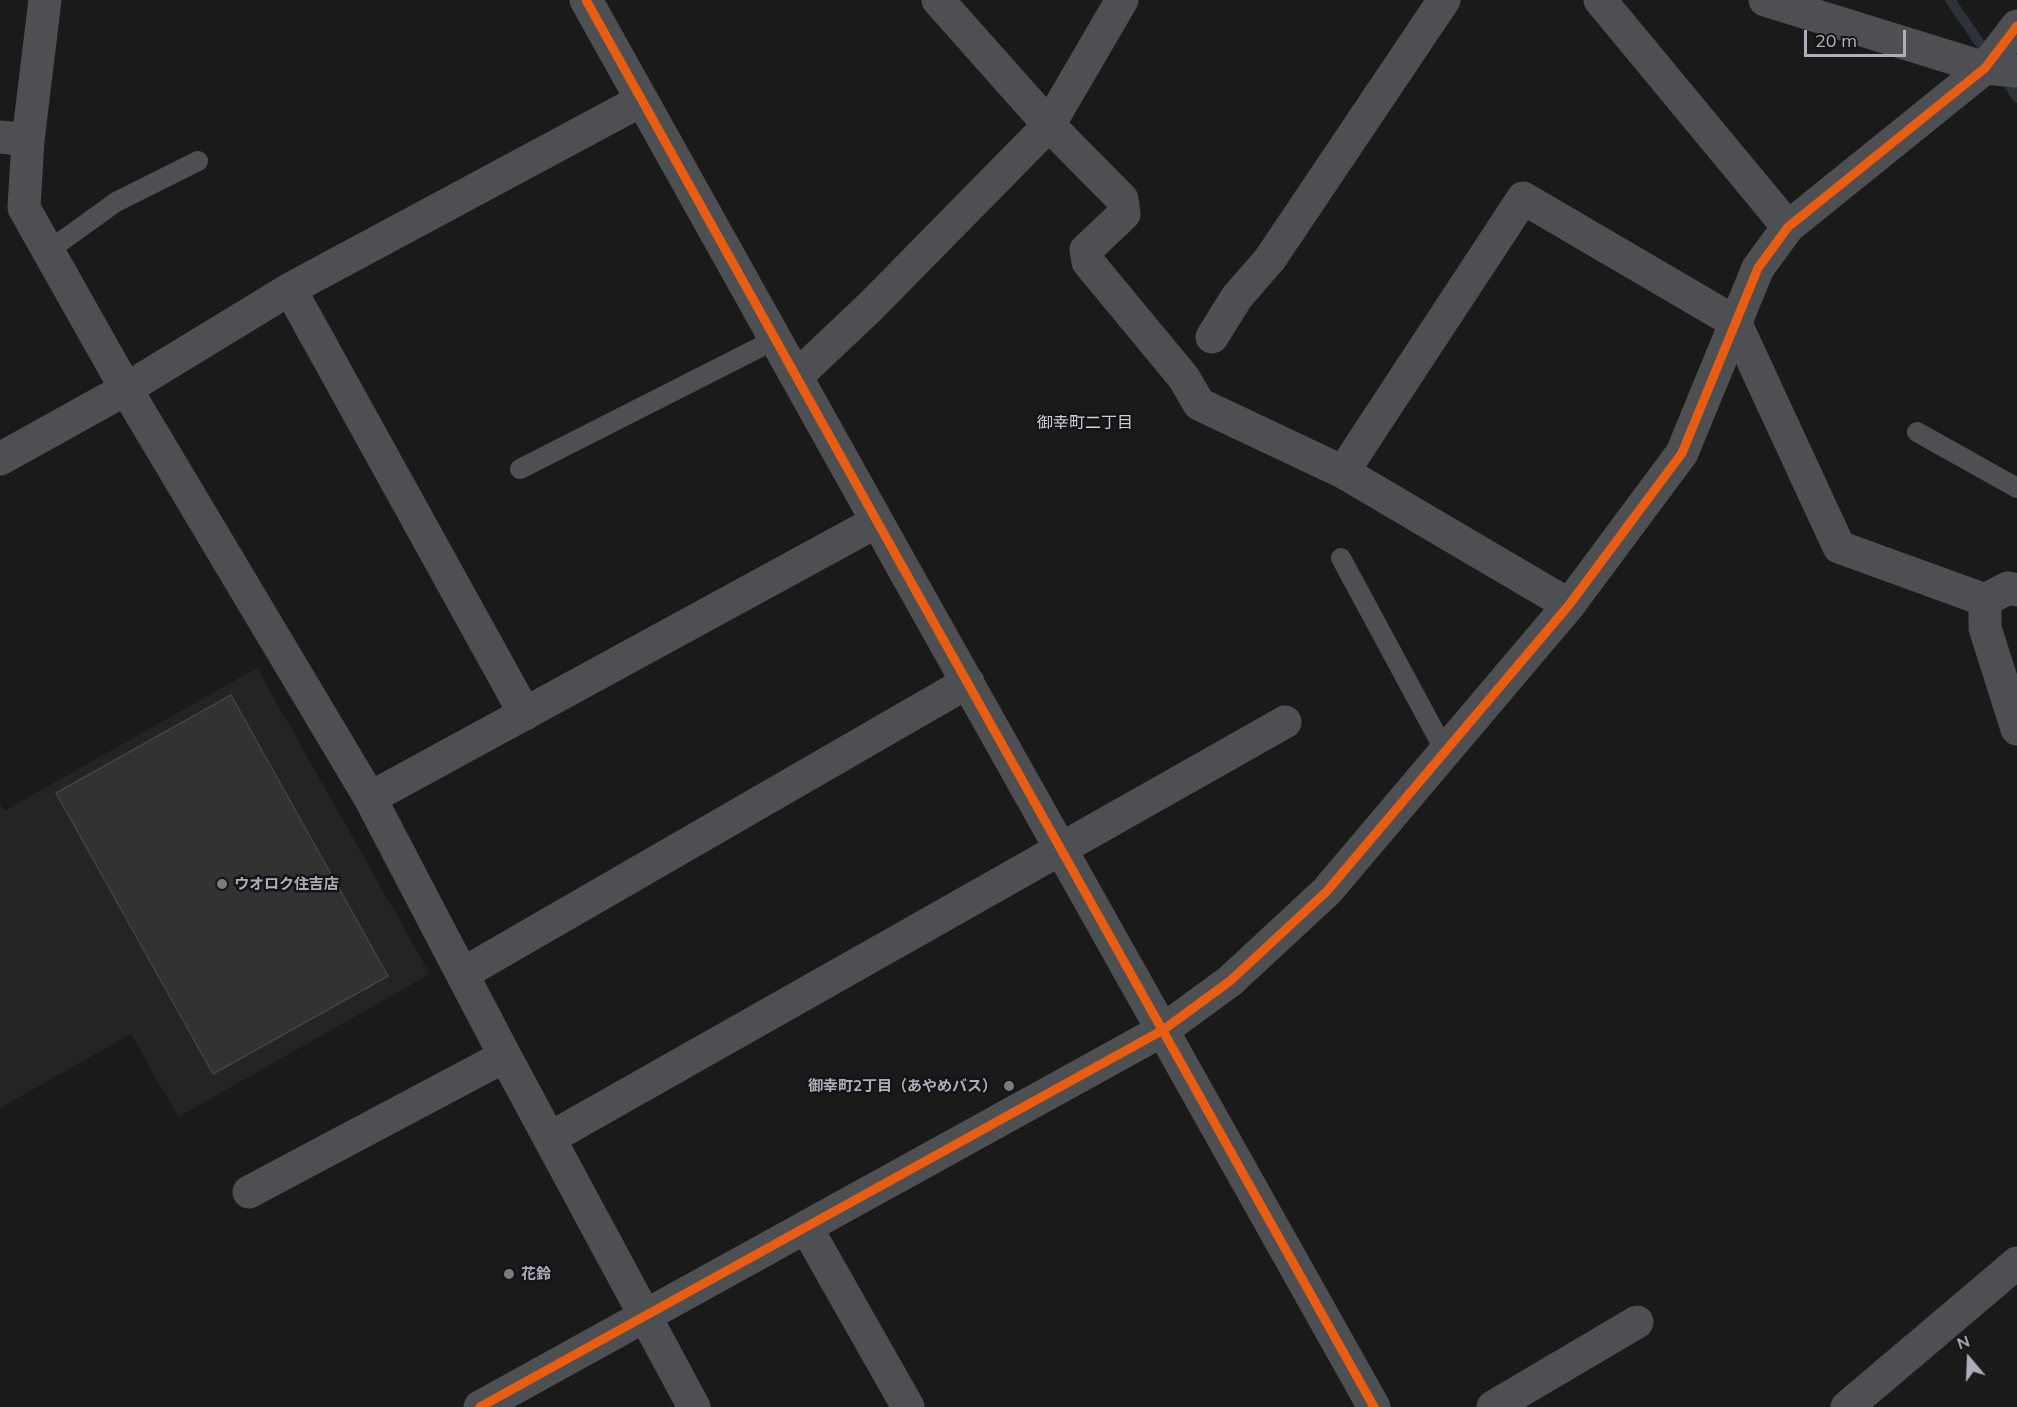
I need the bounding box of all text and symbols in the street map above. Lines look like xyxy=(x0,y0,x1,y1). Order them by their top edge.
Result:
scale bar xyxy=(1807,18,1909,56)
text: 20 m xyxy=(1815,29,1857,52)
district label: 御幸町二丁目 xyxy=(1037,413,1133,433)
place label: ウオロク住吉店 xyxy=(234,875,339,893)
marker: ウオロク住吉店 xyxy=(215,877,229,891)
place label: 御幸町2丁目（あやめバス） xyxy=(808,1077,997,1095)
marker: 御幸町2丁目（あやめバス） xyxy=(1002,1079,1016,1093)
place label: 花鈴 xyxy=(521,1265,551,1283)
marker: 花鈴 xyxy=(502,1267,516,1281)
north arrow xyxy=(1939,1329,1999,1389)
text: N xyxy=(1954,1331,1972,1353)

